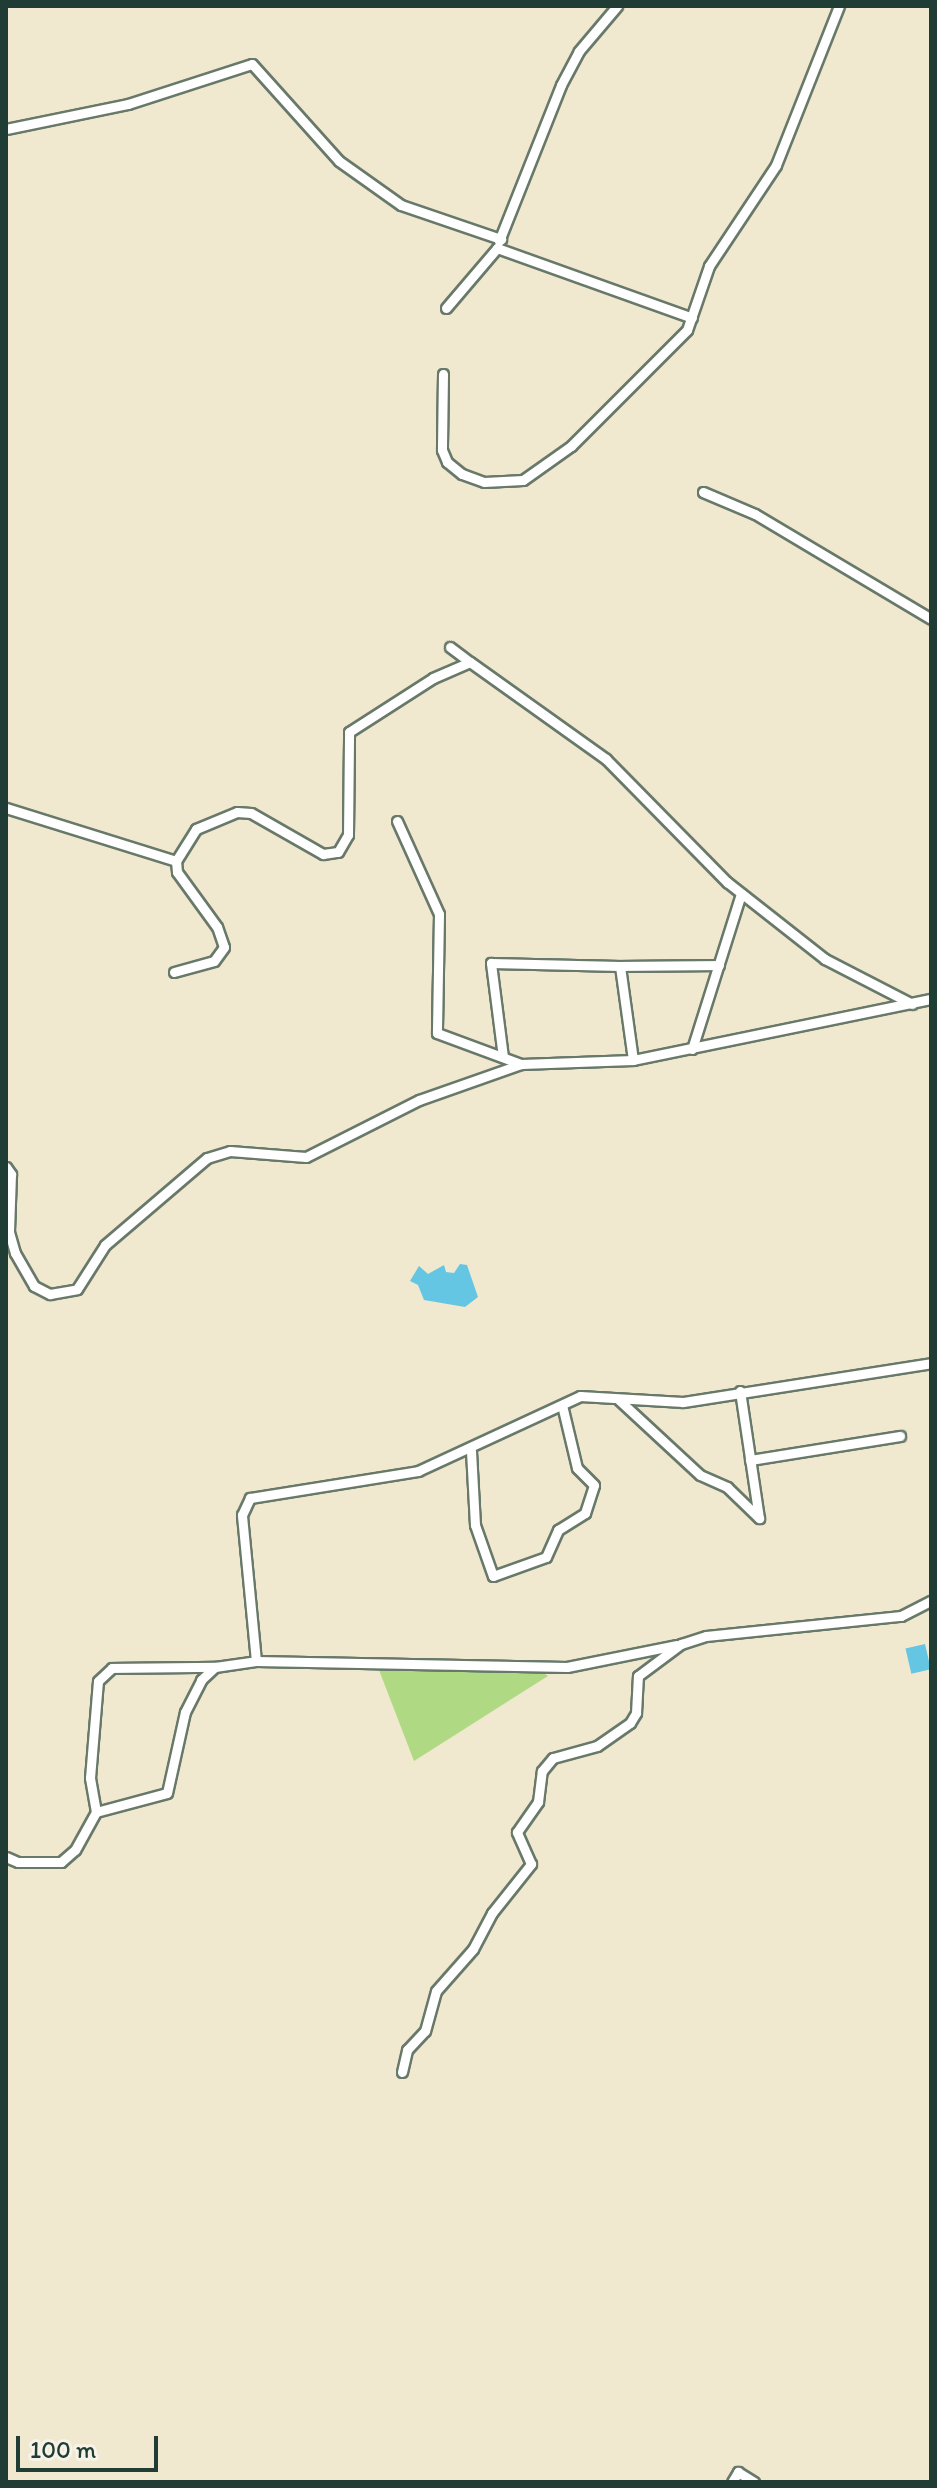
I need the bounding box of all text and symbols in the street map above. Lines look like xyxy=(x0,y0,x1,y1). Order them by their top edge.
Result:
scale bar xyxy=(20,2420,162,2470)
text: 100 m xyxy=(30,2435,96,2464)

